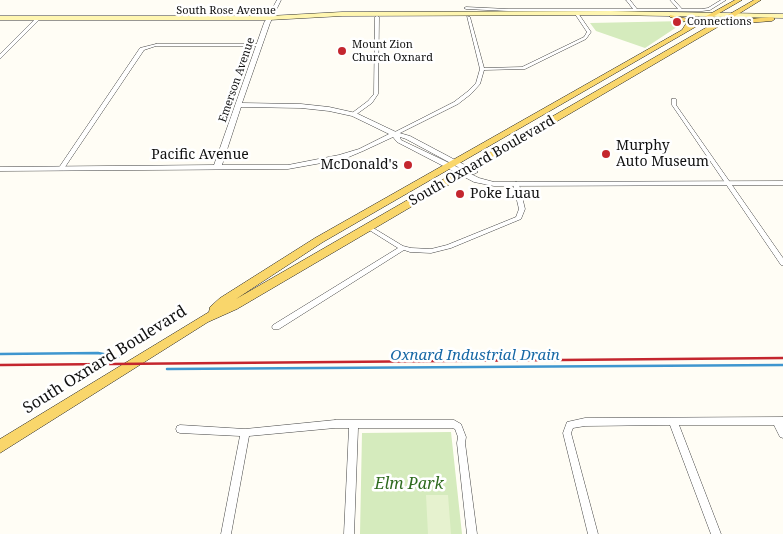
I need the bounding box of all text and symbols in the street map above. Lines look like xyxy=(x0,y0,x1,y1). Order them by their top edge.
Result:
street label: South Rose Avenue xyxy=(176,4,276,18)
place label: Connections xyxy=(687,15,751,29)
marker: Connections xyxy=(671,16,683,28)
street label: Emerson Avenue xyxy=(216,36,258,124)
place label: Mount Zion Church Oxnard xyxy=(352,38,433,64)
marker: Mount Zion Church Oxnard xyxy=(336,45,348,57)
street label: South Oxnard Boulevard xyxy=(406,112,558,210)
place label: Murphy Auto Museum xyxy=(616,138,709,170)
street label: Pacific Avenue xyxy=(151,147,249,163)
marker: Murphy Auto Museum xyxy=(600,148,612,160)
place label: McDonald's xyxy=(320,157,398,173)
marker: McDonald's xyxy=(402,159,414,171)
place label: Poke Luau xyxy=(470,186,540,202)
marker: Poke Luau xyxy=(454,188,466,200)
street label: South Oxnard Boulevard xyxy=(20,302,190,418)
water label: Oxnard Industrial Drain xyxy=(390,347,560,365)
park label: Elm Park xyxy=(374,474,444,494)

